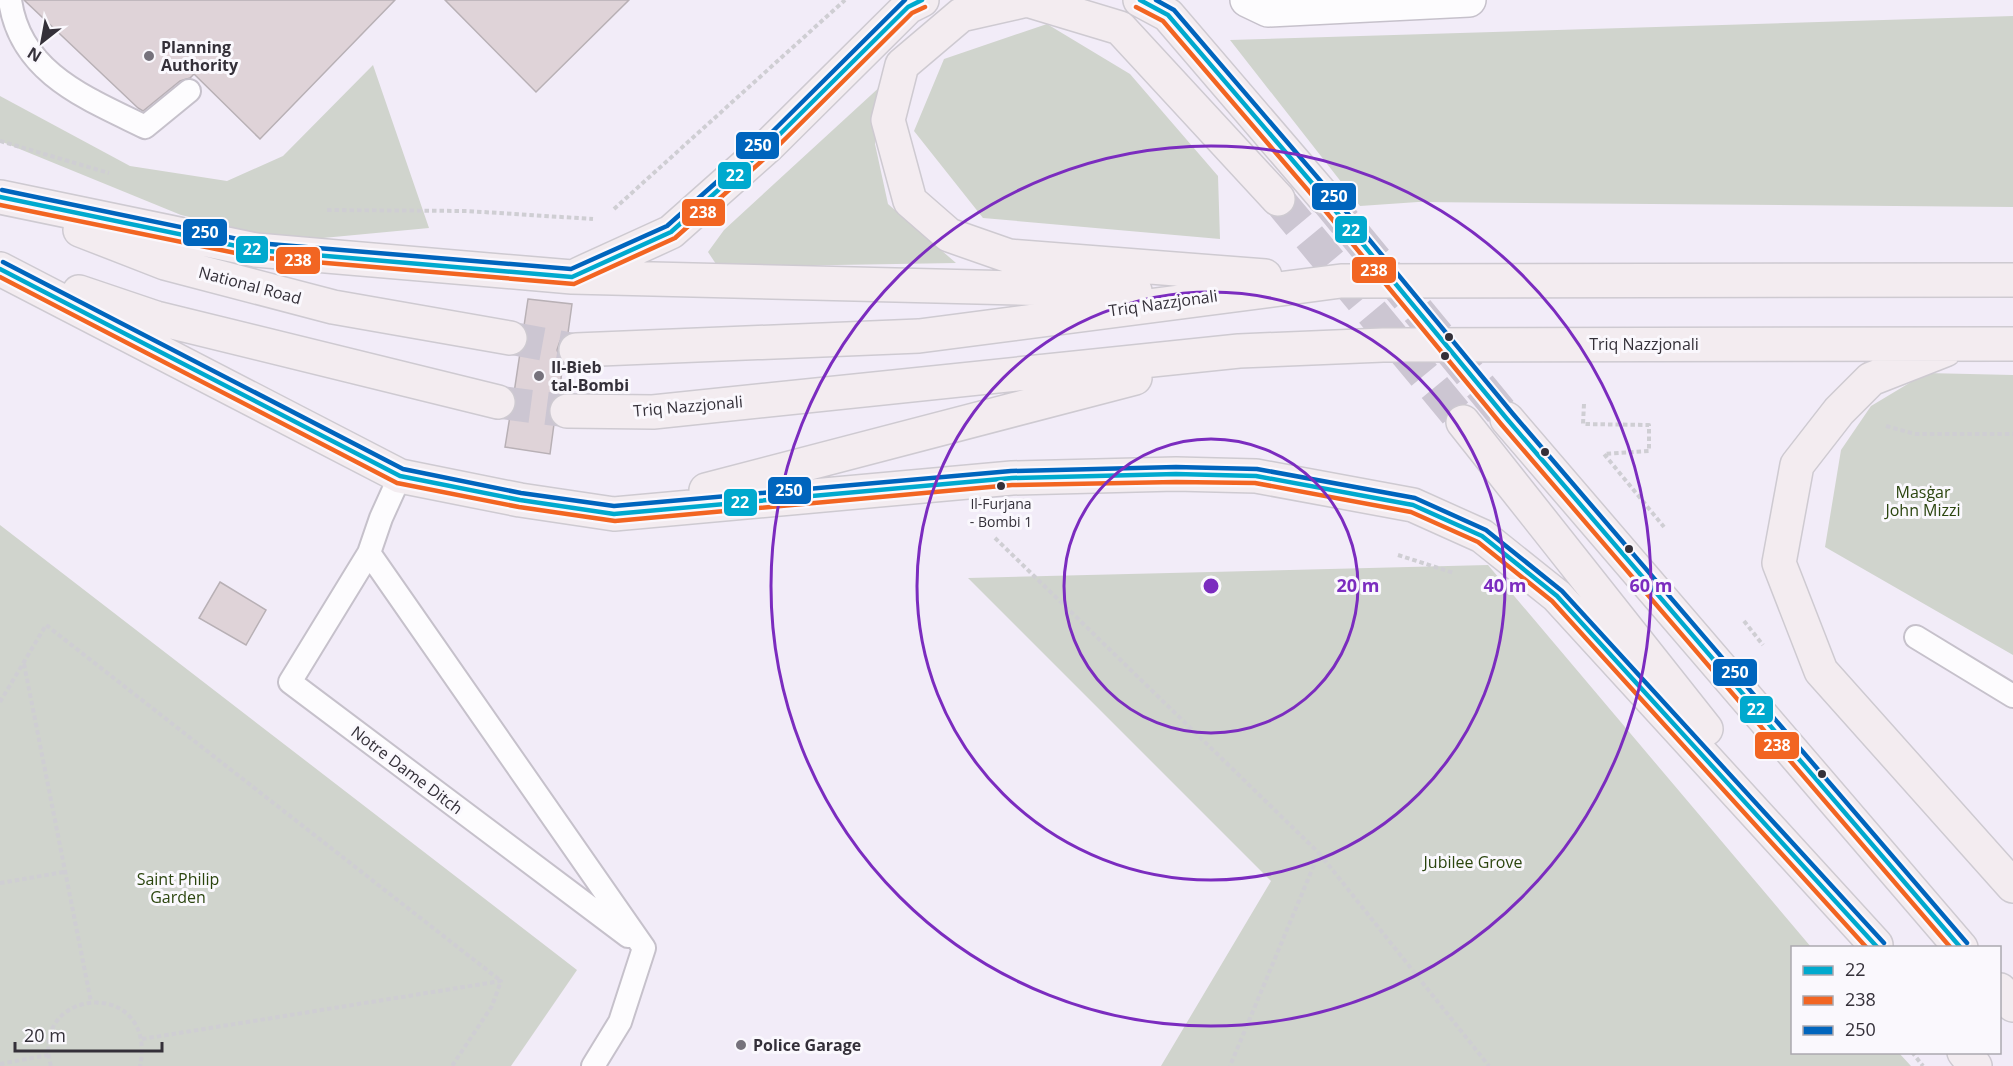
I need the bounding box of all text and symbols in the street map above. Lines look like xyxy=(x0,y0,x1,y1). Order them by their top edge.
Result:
north arrow xyxy=(12,12,72,72)
place label: Planning Authority xyxy=(161,36,239,76)
text: N xyxy=(23,42,46,68)
marker: Planning Authority xyxy=(142,49,156,63)
line badge: 250 xyxy=(735,131,780,160)
text: 250 xyxy=(744,134,772,156)
line badge: 22 xyxy=(717,161,752,190)
text: 22 xyxy=(726,164,744,186)
line badge: 250 xyxy=(1311,182,1357,211)
text: 250 xyxy=(1320,185,1348,207)
line badge: 238 xyxy=(681,198,726,227)
text: 238 xyxy=(689,201,717,223)
line badge: 22 xyxy=(1334,215,1368,244)
line badge: 250 xyxy=(182,218,228,247)
text: 22 xyxy=(1342,219,1360,241)
text: 250 xyxy=(191,221,219,243)
line badge: 22 xyxy=(235,235,269,264)
text: 22 xyxy=(243,238,261,260)
line badge: 238 xyxy=(275,246,321,275)
text: 238 xyxy=(284,249,312,271)
line badge: 238 xyxy=(1351,256,1397,284)
text: 238 xyxy=(1360,259,1388,281)
street label: National Road xyxy=(196,261,304,309)
street label: Triq Nazzjonali xyxy=(1107,284,1219,322)
unlabelled marker xyxy=(1443,331,1455,343)
street label: Triq Nazzjonali xyxy=(1589,333,1699,355)
unlabelled marker xyxy=(1439,350,1451,362)
place label: Il-Bieb tal-Bombi xyxy=(551,356,629,396)
marker: Il-Bieb tal-Bombi xyxy=(532,369,546,383)
street label: Triq Nazzjonali xyxy=(632,390,744,422)
unlabelled marker xyxy=(1539,446,1551,458)
line badge: 250 xyxy=(767,476,812,505)
text: 250 xyxy=(775,479,803,501)
marker: Il-Furjana - Bombi 1 xyxy=(995,480,1007,492)
park label: Masġar John Mizzi xyxy=(1883,481,1961,521)
line badge: 22 xyxy=(723,488,758,517)
text: 22 xyxy=(731,491,749,513)
place label: Il-Furjana - Bombi 1 xyxy=(970,494,1032,531)
unlabelled marker xyxy=(1623,543,1635,555)
text: 20 m xyxy=(1337,573,1379,597)
text: 40 m xyxy=(1484,573,1526,597)
text: 60 m xyxy=(1630,573,1672,597)
centre of rings xyxy=(1201,576,1221,596)
line badge: 250 xyxy=(1712,658,1758,687)
text: 250 xyxy=(1721,661,1749,683)
line badge: 22 xyxy=(1739,695,1774,724)
text: 22 xyxy=(1747,698,1765,720)
street label: Notre Dame Ditch xyxy=(347,721,467,819)
line badge: 238 xyxy=(1754,731,1800,760)
text: 238 xyxy=(1763,734,1791,756)
unlabelled marker xyxy=(1816,768,1828,780)
park label: Jubilee Grove xyxy=(1422,851,1522,873)
park label: Saint Philip Garden xyxy=(137,868,219,908)
legend xyxy=(1791,946,2001,1054)
text: 22 xyxy=(1845,957,1866,981)
text: 238 xyxy=(1845,987,1876,1011)
scale bar xyxy=(15,1015,162,1053)
text: 250 xyxy=(1845,1017,1876,1041)
text: 20 m xyxy=(24,1023,66,1047)
place label: Police Garage xyxy=(753,1034,861,1056)
marker: Police Garage xyxy=(734,1038,748,1052)

